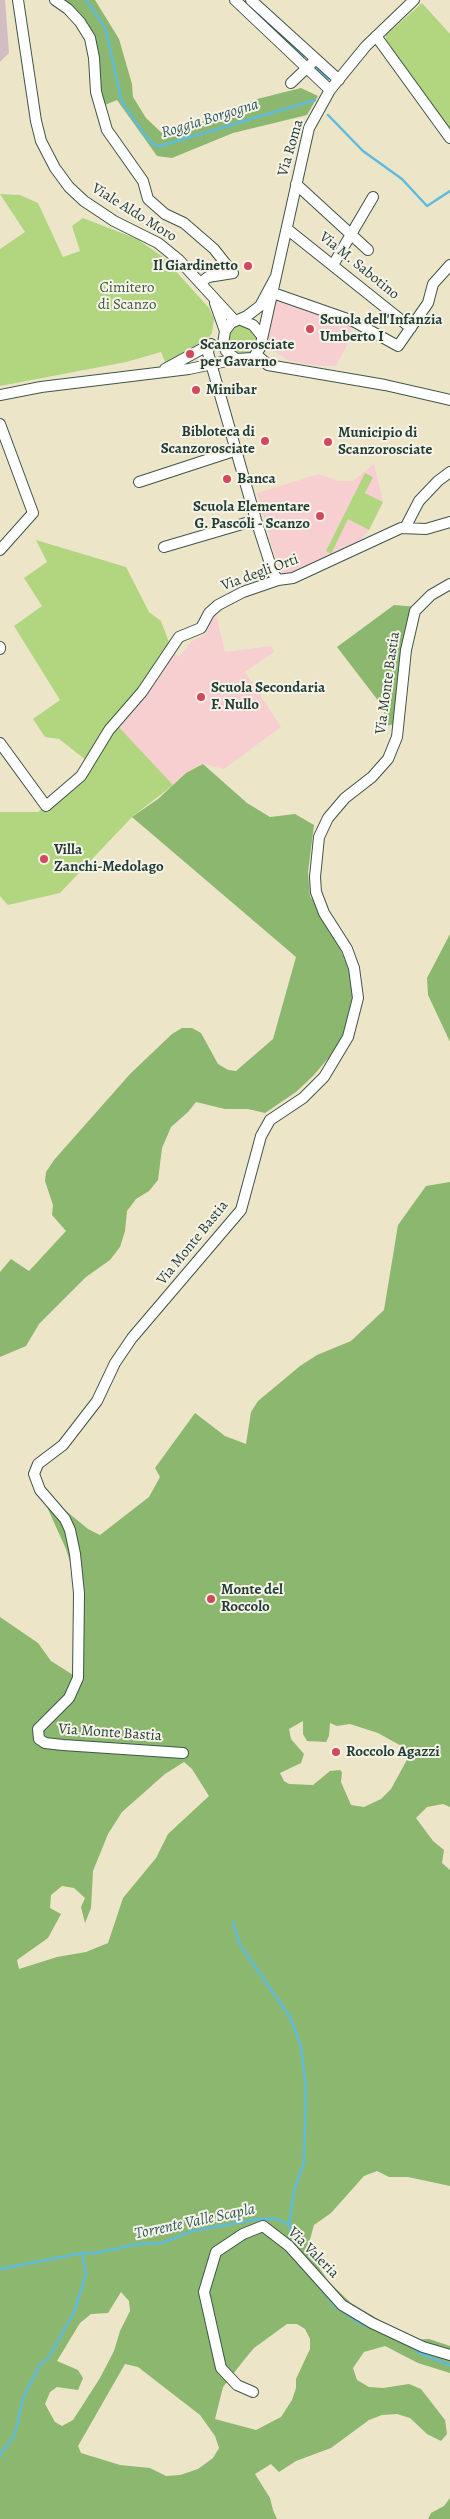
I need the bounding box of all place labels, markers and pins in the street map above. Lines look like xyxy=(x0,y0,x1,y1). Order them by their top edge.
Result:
place label: Il Giardinetto xyxy=(153,257,238,275)
marker: Il Giardinetto xyxy=(242,260,254,272)
place label: Scuola dell'Infanzia Umberto I xyxy=(320,311,443,346)
marker: Scuola dell'Infanzia Umberto I xyxy=(304,323,316,335)
place label: Scanzorosciate per Gavarno xyxy=(200,336,294,371)
marker: Scanzorosciate per Gavarno xyxy=(184,348,196,360)
place label: Minibar xyxy=(206,381,257,399)
marker: Minibar xyxy=(190,384,202,396)
place label: Bibloteca di Scanzorosciate xyxy=(161,423,255,458)
place label: Municipio di Scanzorosciate xyxy=(338,424,432,459)
marker: Bibloteca di Scanzorosciate xyxy=(259,435,271,447)
marker: Municipio di Scanzorosciate xyxy=(322,436,334,448)
place label: Banca xyxy=(237,470,276,488)
marker: Banca xyxy=(221,473,233,485)
place label: Scuola Elementare G. Pascoli - Scanzo xyxy=(193,498,310,533)
marker: Scuola Elementare G. Pascoli - Scanzo xyxy=(314,510,326,522)
place label: Scuola Secondaria F. Nullo xyxy=(211,679,325,714)
marker: Scuola Secondaria F. Nullo xyxy=(195,691,207,703)
place label: Villa Zanchi-Medolago xyxy=(54,841,164,876)
marker: Villa Zanchi-Medolago xyxy=(38,853,50,865)
place label: Monte del Roccolo xyxy=(221,1581,283,1616)
marker: Monte del Roccolo xyxy=(205,1593,217,1605)
place label: Roccolo Agazzi xyxy=(346,1743,440,1761)
marker: Roccolo Agazzi xyxy=(330,1746,342,1758)

